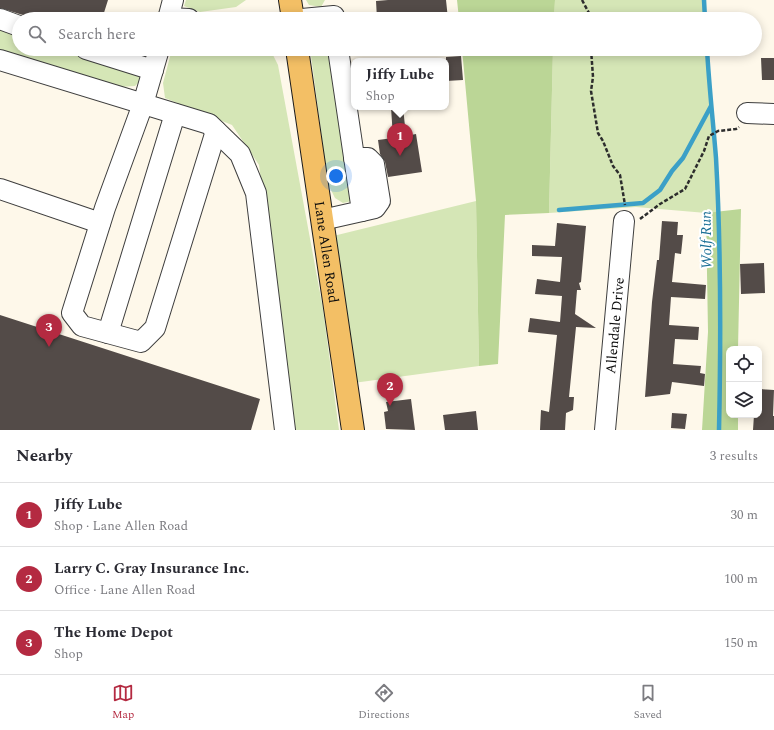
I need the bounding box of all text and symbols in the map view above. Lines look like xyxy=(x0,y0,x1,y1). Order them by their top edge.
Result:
search box xyxy=(12,12,762,56)
icon: search xyxy=(26,23,48,45)
text: Search here xyxy=(58,23,136,46)
popup xyxy=(351,58,449,110)
text: Jiffy Lube xyxy=(366,63,434,86)
text: Shop xyxy=(366,86,395,106)
pin: 1 xyxy=(387,123,413,156)
your location xyxy=(326,166,346,186)
street label: Lane Allen Road xyxy=(308,200,344,304)
water label: Wolf Run xyxy=(694,211,719,269)
street label: Allendale Drive xyxy=(600,276,630,375)
pin: 3 xyxy=(36,314,62,347)
map controls xyxy=(726,346,762,418)
button: locate xyxy=(726,346,762,382)
pin: 2 xyxy=(377,373,403,406)
button: layers xyxy=(726,382,762,418)
text: Nearby xyxy=(16,443,72,469)
text: 3 results xyxy=(710,446,758,466)
text: Jiffy Lube xyxy=(54,493,122,516)
text: 1 xyxy=(25,505,33,525)
text: 30 m xyxy=(731,505,758,525)
text: Shop · Lane Allen Road xyxy=(54,516,188,536)
text: Larry C. Gray Insurance Inc. xyxy=(54,557,249,580)
text: 2 xyxy=(25,569,33,589)
text: 100 m xyxy=(724,569,758,589)
text: Office · Lane Allen Road xyxy=(54,580,195,600)
text: The Home Depot xyxy=(54,621,173,644)
text: 3 xyxy=(25,633,33,653)
text: 150 m xyxy=(724,633,758,653)
text: Shop xyxy=(54,644,83,664)
tab: Map xyxy=(112,682,134,723)
tab: Directions xyxy=(358,682,410,723)
tab: Saved xyxy=(634,682,662,723)

